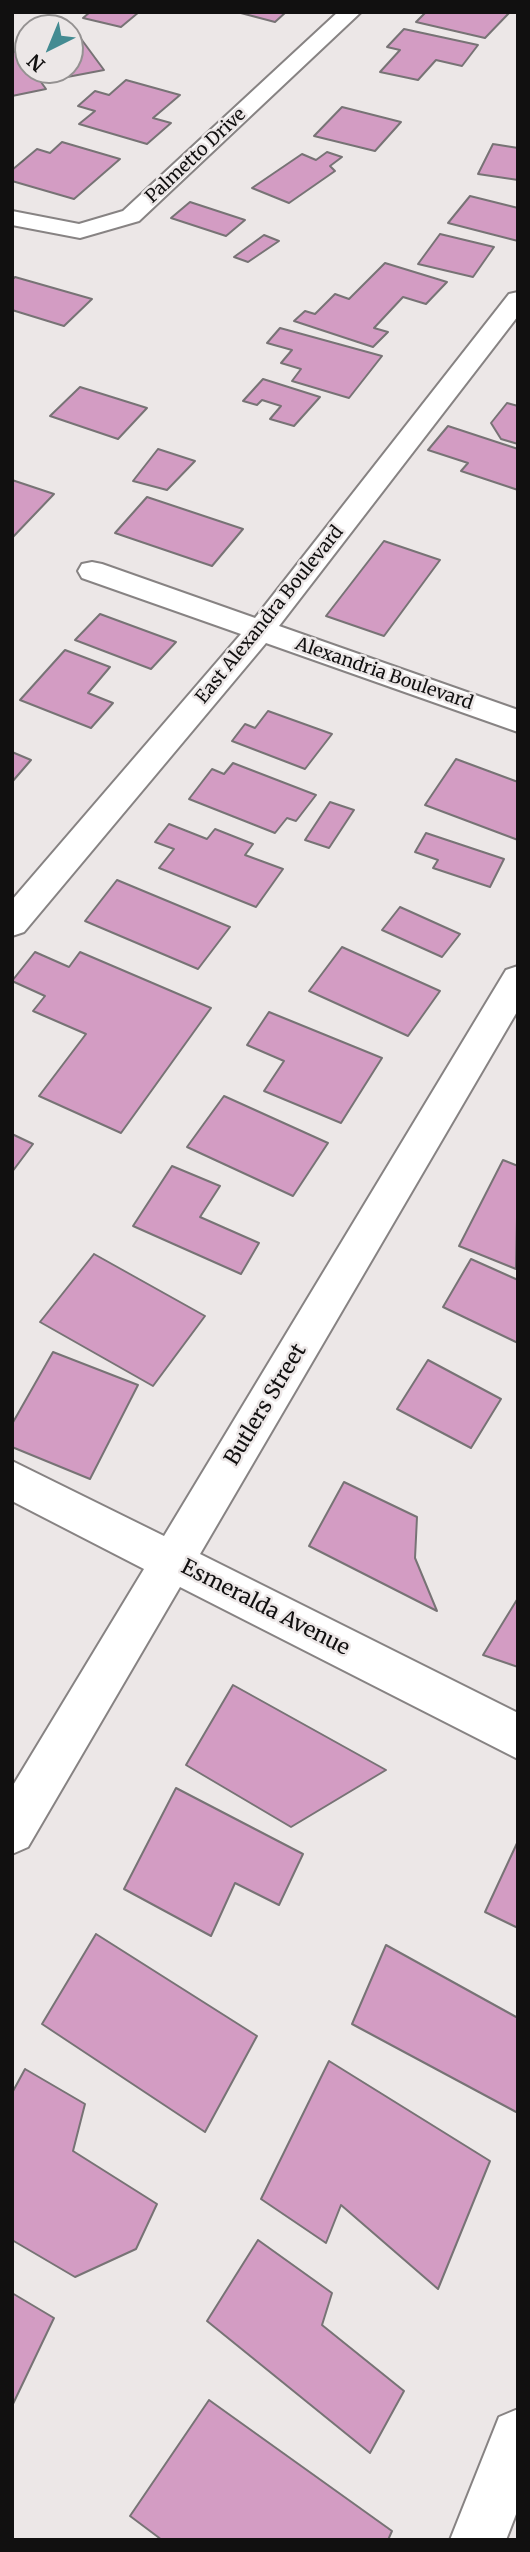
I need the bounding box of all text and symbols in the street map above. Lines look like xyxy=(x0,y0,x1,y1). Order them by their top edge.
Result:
north arrow xyxy=(14,14,84,84)
text: N xyxy=(22,49,50,77)
street label: Palmetto Drive xyxy=(141,104,251,208)
street label: East Alexandra Boulevard xyxy=(192,522,348,708)
street label: Alexandria Boulevard xyxy=(292,633,476,715)
street label: Butlers Street xyxy=(220,1340,312,1470)
street label: Esmeralda Avenue xyxy=(177,1555,353,1661)

